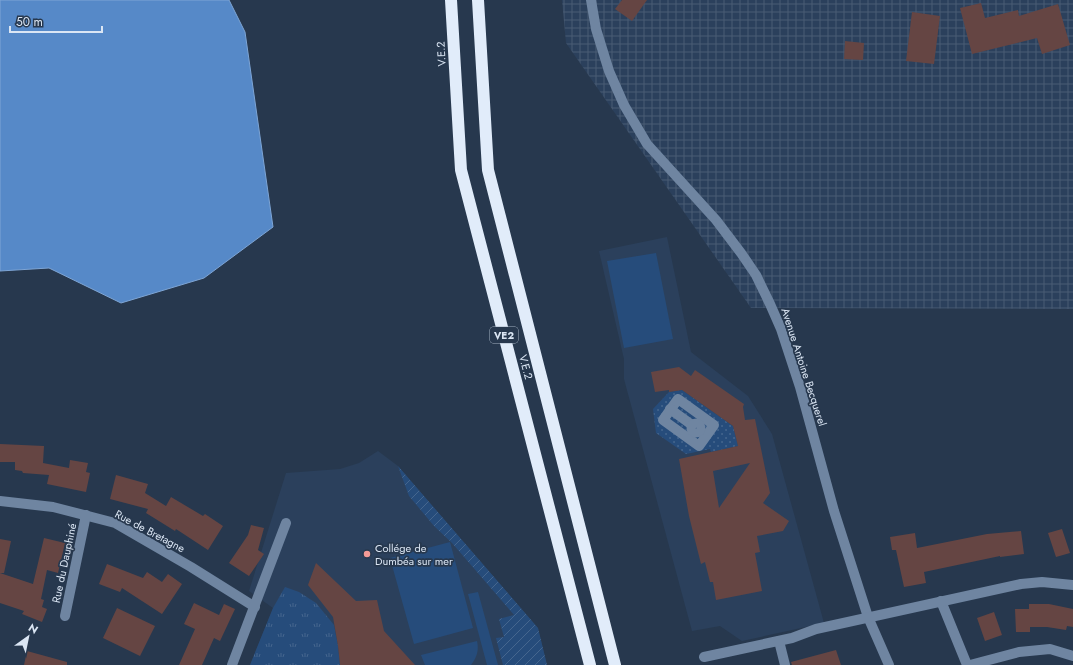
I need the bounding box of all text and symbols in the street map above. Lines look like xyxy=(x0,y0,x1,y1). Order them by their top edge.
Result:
scale bar xyxy=(10,8,102,34)
text: 50 m xyxy=(16,13,43,31)
street label: V.E.2 xyxy=(432,41,450,67)
street label: Avenue Antoine Becquerel xyxy=(777,306,831,428)
road number: VE2 xyxy=(490,327,518,343)
street label: V.E.2 xyxy=(515,353,537,381)
street label: Rue de Bretagne xyxy=(112,506,188,556)
street label: Rue du Dauphiné xyxy=(48,521,80,604)
place label: Collége de Dumbéa sur mer xyxy=(375,540,453,569)
marker: Collége de Dumbéa sur mer xyxy=(362,549,372,559)
north arrow xyxy=(8,617,48,657)
text: N xyxy=(25,620,41,638)

